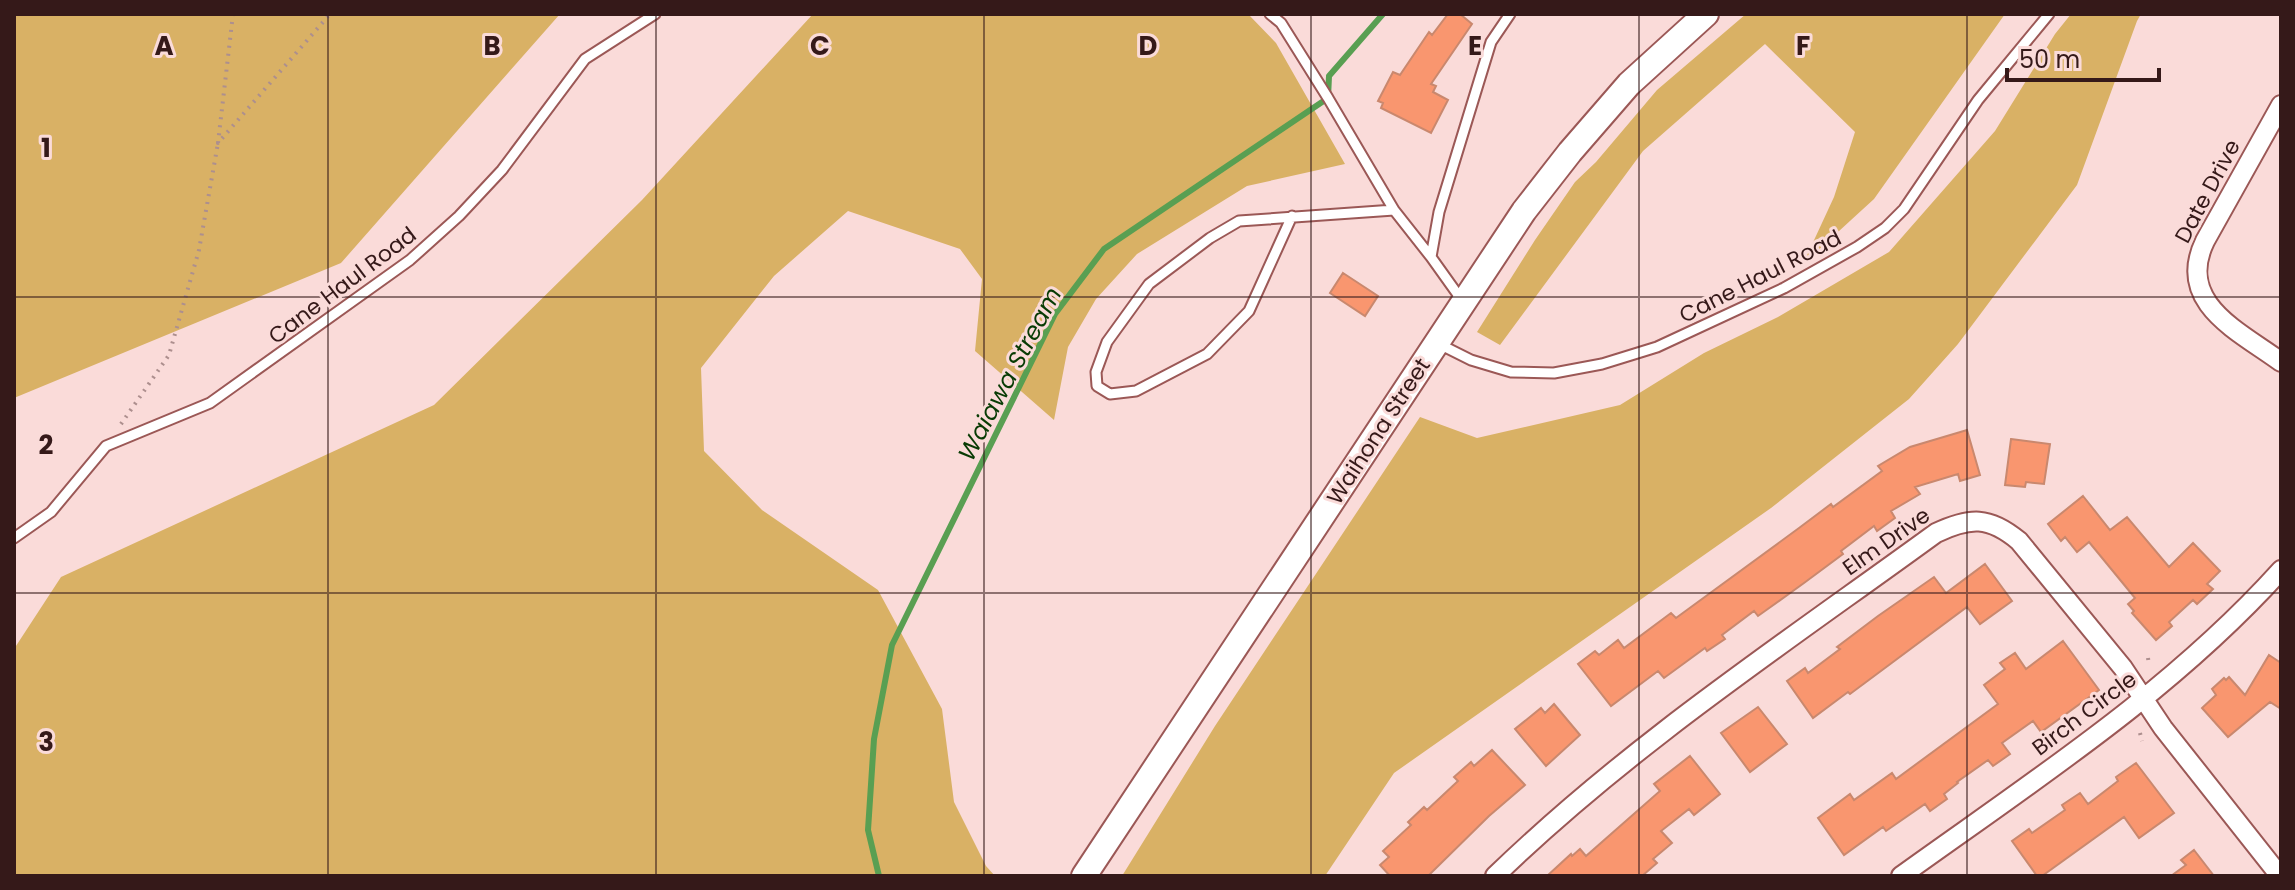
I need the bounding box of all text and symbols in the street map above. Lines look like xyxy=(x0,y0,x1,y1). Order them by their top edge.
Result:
text: A xyxy=(154,28,174,64)
text: B xyxy=(483,28,501,64)
text: C xyxy=(810,28,830,64)
text: D xyxy=(1139,28,1158,64)
text: E xyxy=(1468,28,1482,64)
text: F xyxy=(1796,28,1810,64)
scale bar xyxy=(2007,32,2159,82)
text: 50 m xyxy=(2019,43,2080,76)
text: 1 xyxy=(41,130,51,166)
street label: Date Drive xyxy=(2167,134,2248,248)
street label: Cane Haul Road xyxy=(262,219,423,351)
street label: Cane Haul Road xyxy=(1674,222,1847,331)
water label: Waiawa Stream xyxy=(950,281,1069,466)
street label: Waihona Street xyxy=(1319,352,1437,511)
text: 2 xyxy=(39,427,54,463)
street label: Elm Drive xyxy=(1836,500,1936,583)
street label: Birch Circle xyxy=(2026,664,2143,763)
text: 3 xyxy=(38,724,54,760)

